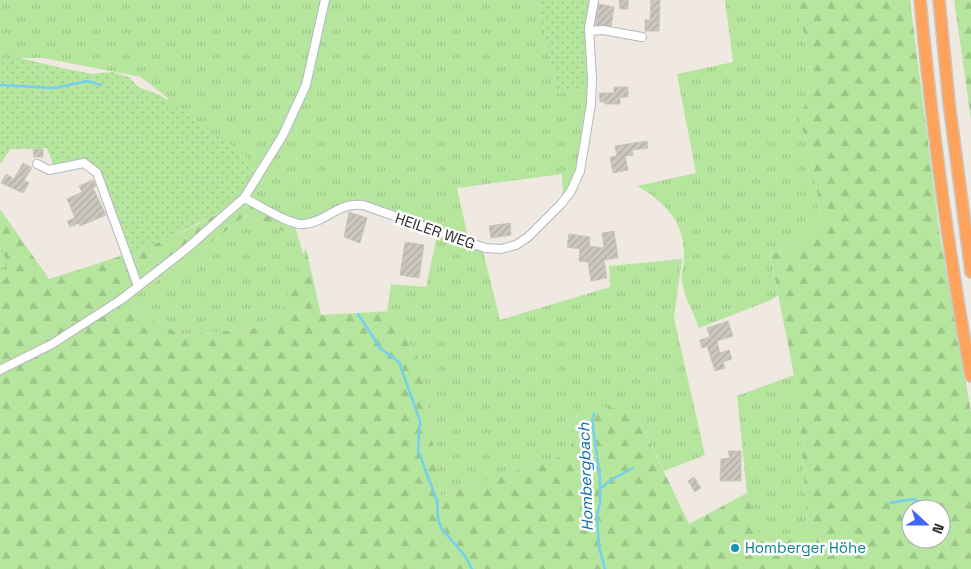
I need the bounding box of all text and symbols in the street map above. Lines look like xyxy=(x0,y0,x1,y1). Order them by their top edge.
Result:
street label: HEILER WEG xyxy=(393,208,478,253)
water label: Hombergbach xyxy=(573,421,598,532)
north arrow xyxy=(901,499,951,549)
text: N xyxy=(928,521,948,536)
place label: Homberger Höhe xyxy=(745,538,866,557)
marker: Homberger Höhe xyxy=(729,542,741,554)

